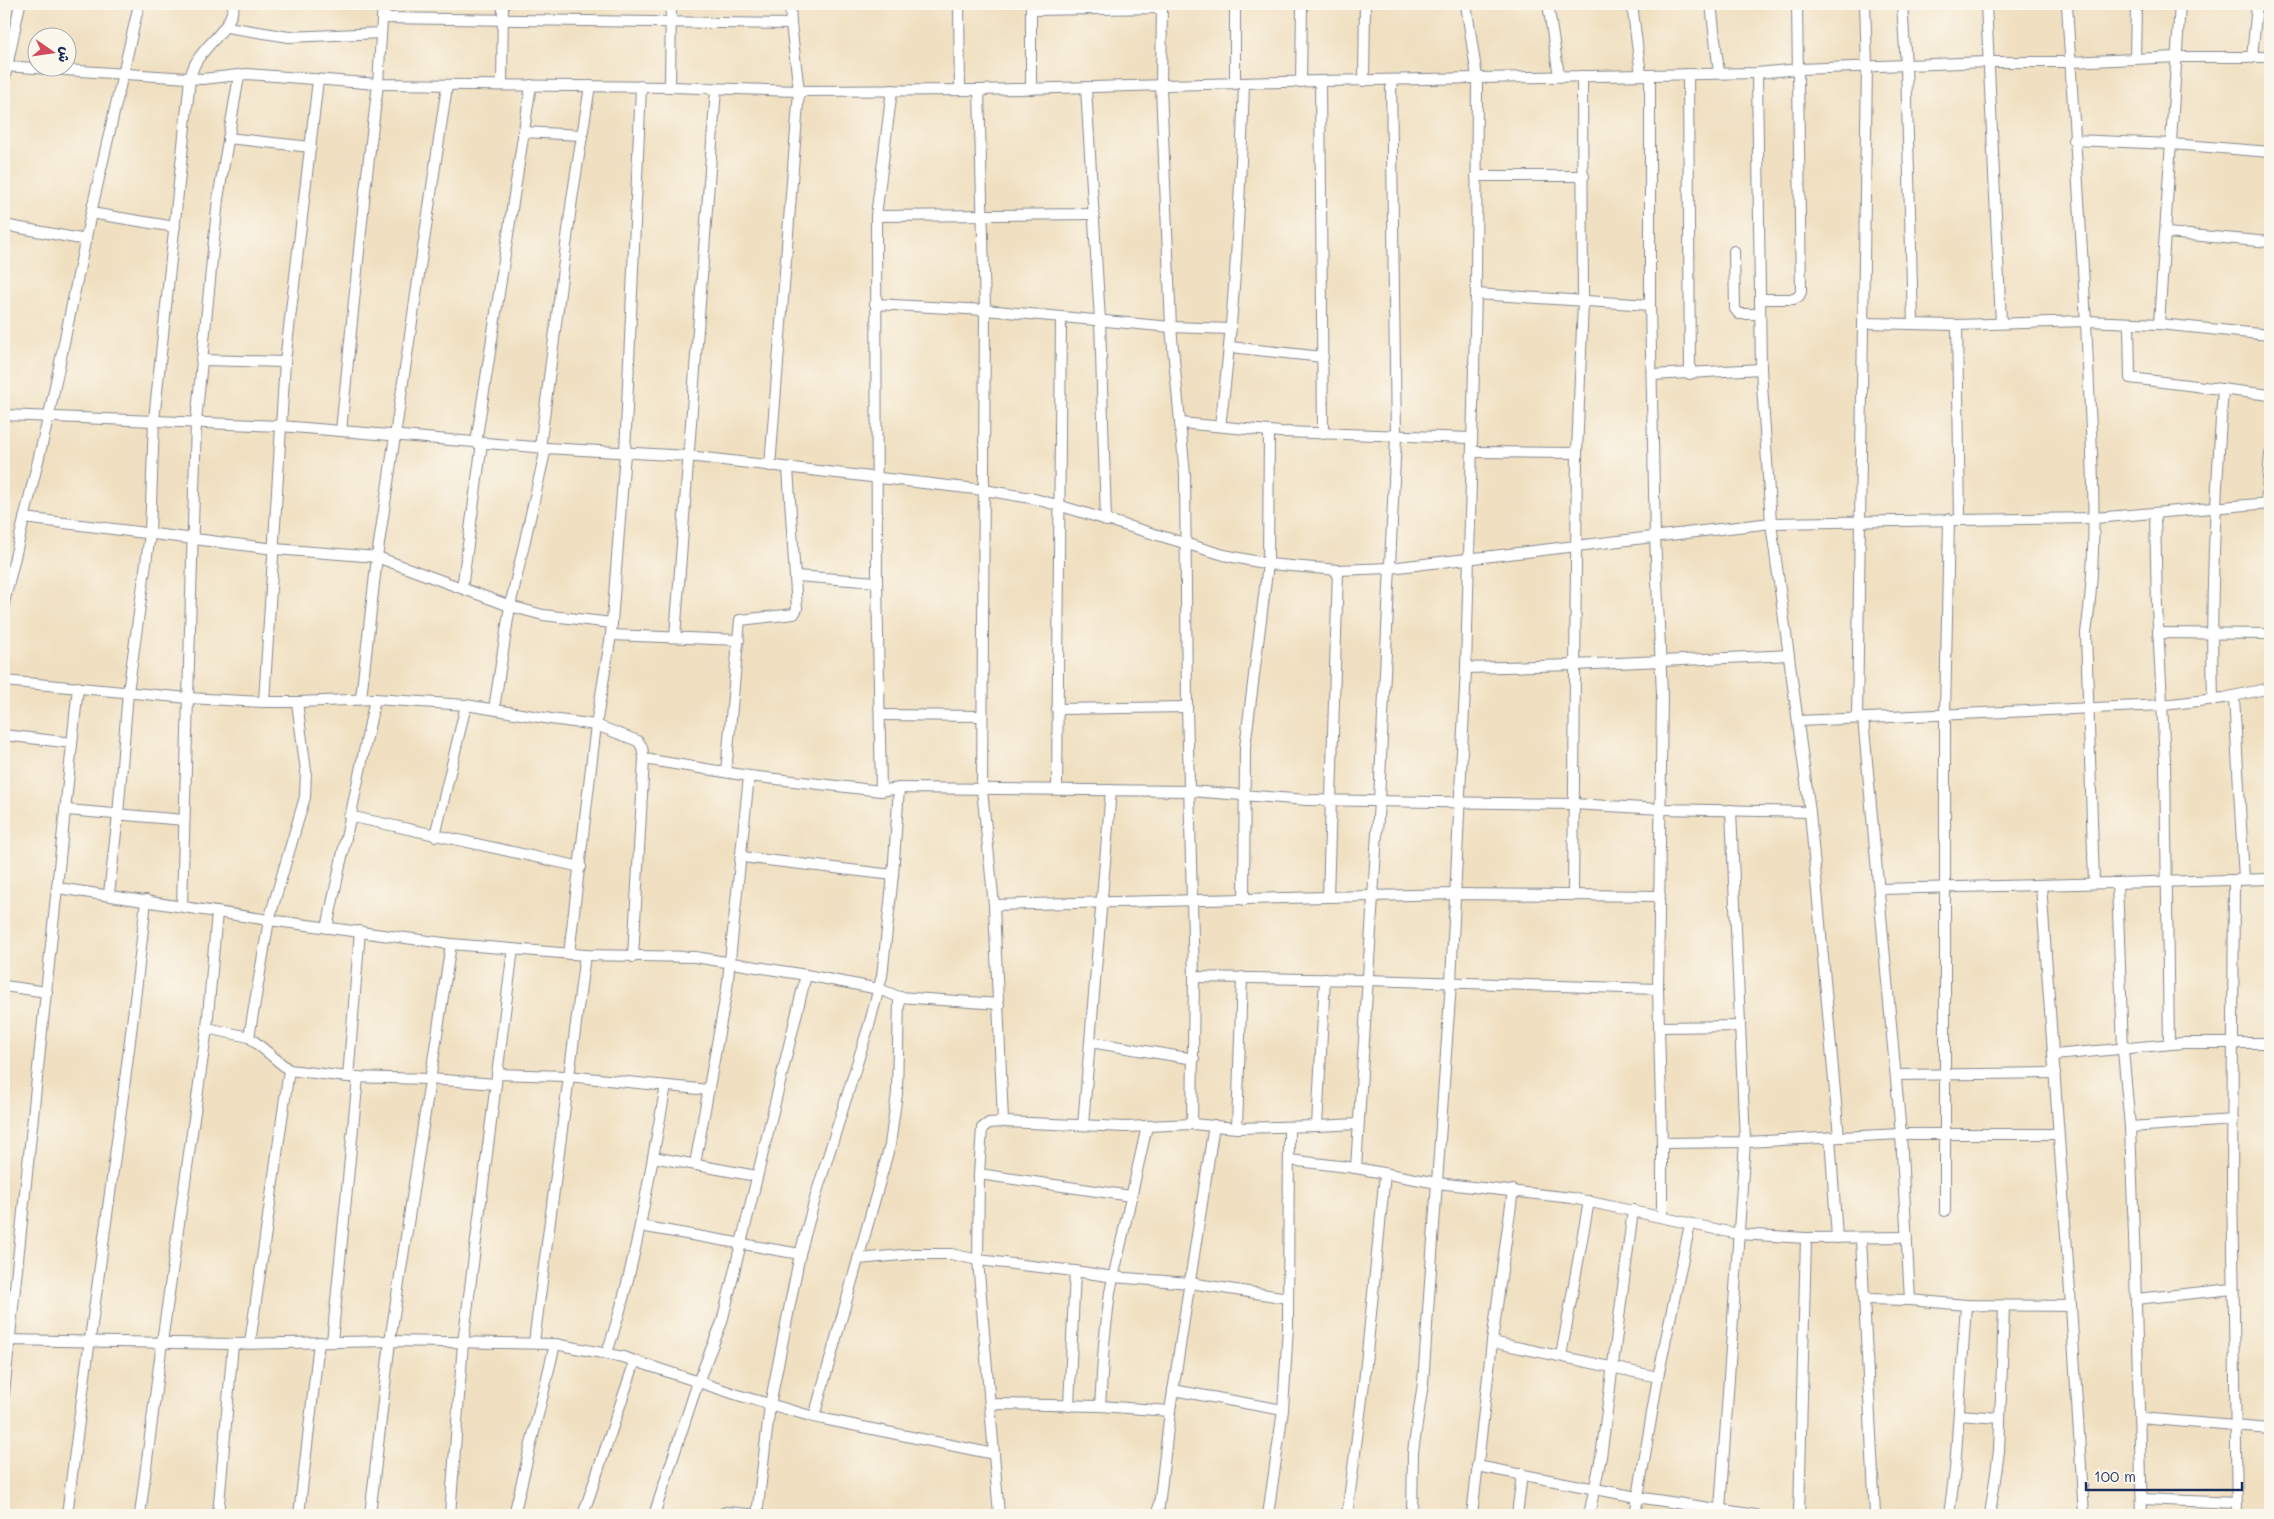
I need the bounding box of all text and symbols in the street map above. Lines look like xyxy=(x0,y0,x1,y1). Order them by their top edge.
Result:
north arrow xyxy=(28,28,78,78)
text: ش xyxy=(54,45,76,65)
scale bar xyxy=(2086,1459,2243,1491)
text: 100 m xyxy=(2094,1466,2136,1486)

